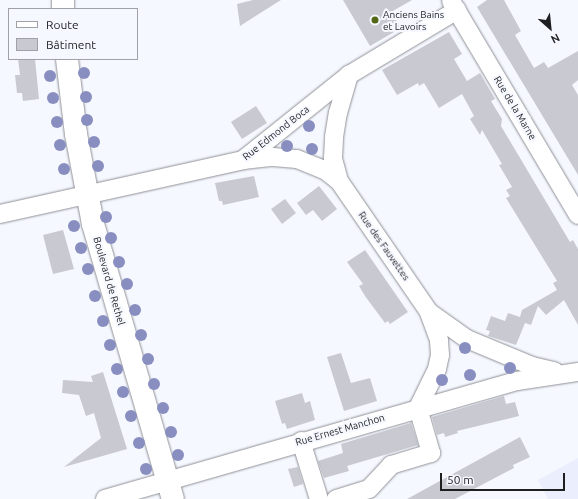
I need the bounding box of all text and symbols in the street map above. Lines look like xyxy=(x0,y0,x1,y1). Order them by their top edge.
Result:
legend xyxy=(8,8,138,60)
place label: Anciens Bains et Lavoirs xyxy=(383,8,444,32)
north arrow xyxy=(530,8,570,48)
marker: Anciens Bains et Lavoirs xyxy=(370,15,380,25)
text: Route xyxy=(46,18,79,31)
text: N xyxy=(549,31,562,46)
text: Bâtiment xyxy=(46,38,96,51)
street label: Rue de la Marne xyxy=(491,74,539,142)
street label: Rue Edmond Boca xyxy=(240,103,312,163)
street label: Rue des Fauvettes xyxy=(356,209,412,283)
street label: Boulevard de Rethel xyxy=(91,236,127,326)
street label: Rue Ernest Manchon xyxy=(294,411,386,449)
scale bar xyxy=(442,465,567,491)
text: 50 m xyxy=(447,473,474,486)

